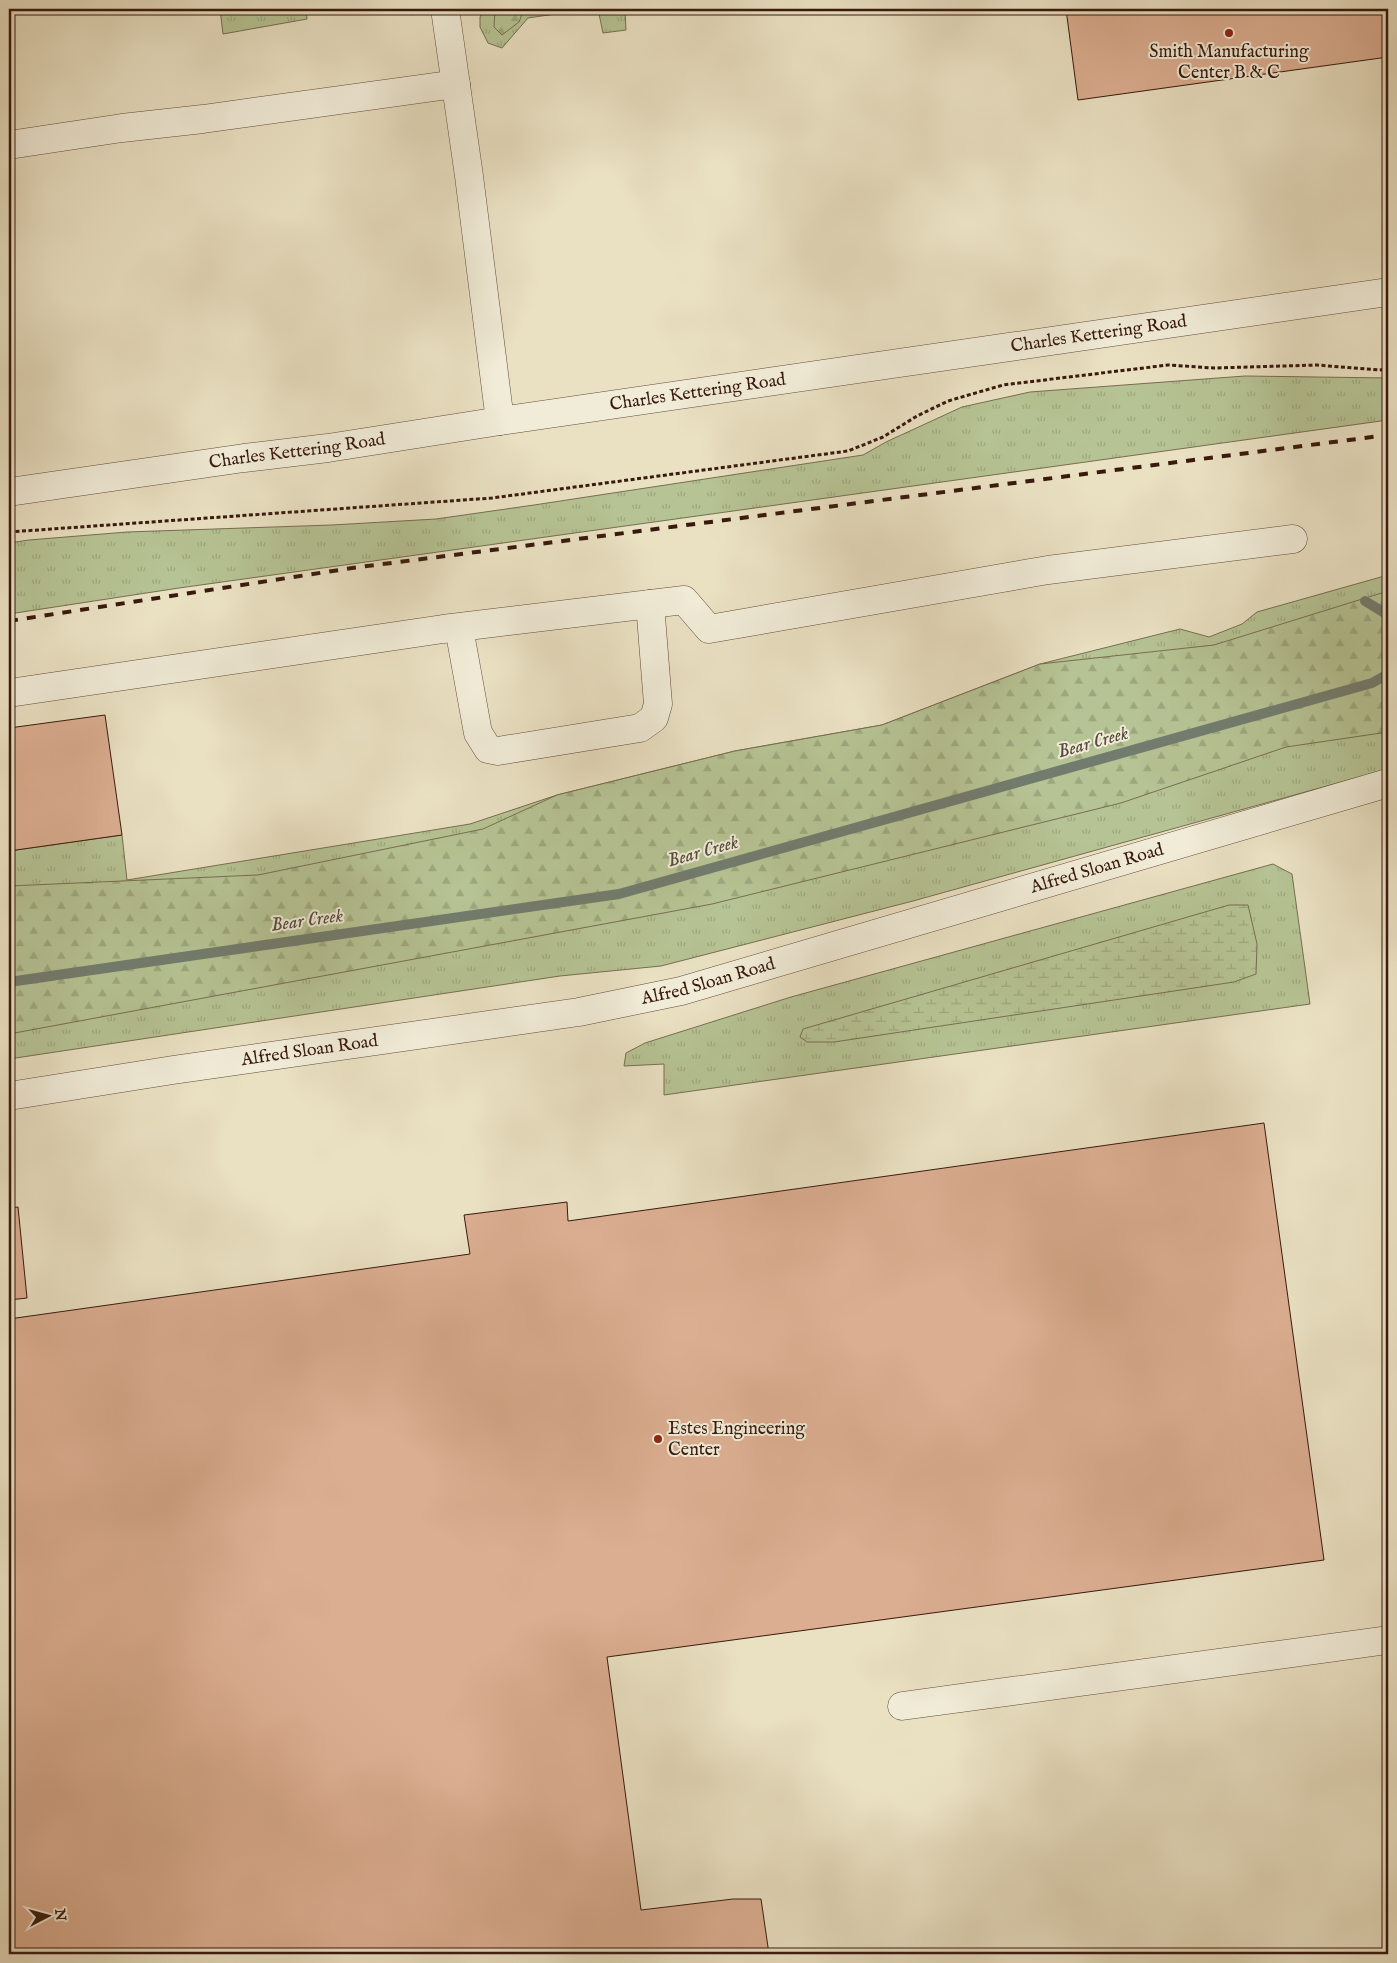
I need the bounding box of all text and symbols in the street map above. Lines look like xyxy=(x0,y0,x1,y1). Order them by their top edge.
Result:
marker: Smith Manufacturing Center B & C xyxy=(1223,27,1235,39)
place label: Smith Manufacturing Center B & C xyxy=(1149,41,1309,85)
street label: Charles Kettering Road xyxy=(1009,310,1188,358)
street label: Charles Kettering Road xyxy=(608,368,788,416)
street label: Charles Kettering Road xyxy=(207,428,387,474)
water label: Bear Creek xyxy=(1055,721,1132,765)
water label: Bear Creek xyxy=(665,830,742,874)
street label: Alfred Sloan Road xyxy=(1027,838,1167,899)
water label: Bear Creek xyxy=(269,904,345,938)
street label: Alfred Sloan Road xyxy=(638,952,778,1011)
street label: Alfred Sloan Road xyxy=(239,1029,380,1072)
place label: Estes Engineering Center xyxy=(668,1418,805,1462)
marker: Estes Engineering Center xyxy=(652,1433,664,1445)
north arrow xyxy=(22,1890,72,1940)
text: N xyxy=(50,1907,70,1922)

